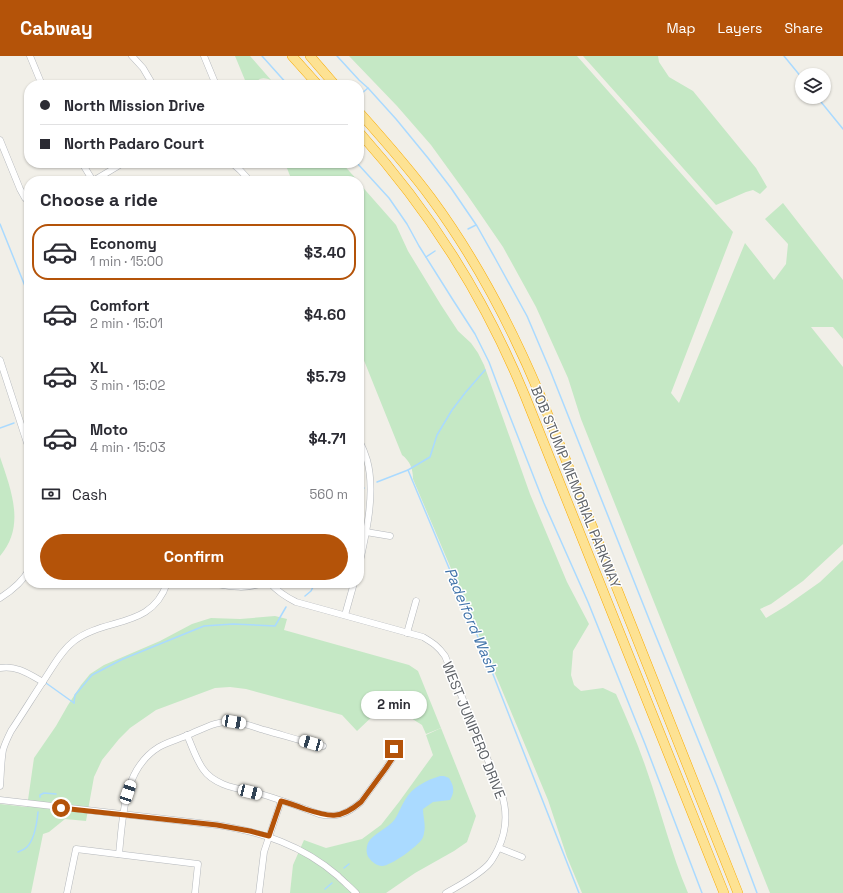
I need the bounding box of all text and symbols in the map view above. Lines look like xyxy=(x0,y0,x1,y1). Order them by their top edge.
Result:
text: Cabway xyxy=(20,16,93,41)
text: Map xyxy=(666,19,696,37)
text: Layers xyxy=(718,19,762,37)
text: Share xyxy=(784,19,823,37)
map controls xyxy=(795,68,831,104)
button: layers xyxy=(795,68,831,104)
text: North Mission Drive xyxy=(64,96,205,115)
text: North Padaro Court xyxy=(64,134,204,153)
text: Choose a ride xyxy=(40,188,158,211)
icon: car xyxy=(42,234,78,270)
text: Economy xyxy=(90,234,157,253)
text: $3.40 xyxy=(304,243,346,262)
text: 1 min · 15:00 xyxy=(90,253,163,270)
icon: car xyxy=(42,296,78,332)
text: Comfort xyxy=(90,296,150,315)
text: $4.60 xyxy=(304,305,346,324)
text: 2 min · 15:01 xyxy=(90,315,163,332)
icon: car xyxy=(42,358,78,394)
text: XL xyxy=(90,358,108,377)
text: $5.79 xyxy=(306,367,346,386)
text: 3 min · 15:02 xyxy=(90,377,165,394)
street label: BOB STUMP MEMORIAL PARKWAY xyxy=(527,383,625,591)
icon: car xyxy=(42,420,78,456)
text: Moto xyxy=(90,420,128,439)
text: $4.71 xyxy=(308,429,346,448)
text: 4 min · 15:03 xyxy=(90,439,166,456)
icon: cash xyxy=(40,483,62,505)
text: Cash xyxy=(72,485,107,504)
text: 560 m xyxy=(309,486,348,503)
button: Confirm xyxy=(40,534,348,580)
water label: Padelford Wash xyxy=(441,564,502,676)
street label: WEST JUNIPERO DRIVE xyxy=(438,659,510,801)
callout: 2 min xyxy=(361,691,427,719)
text: 2 min xyxy=(377,696,411,713)
car xyxy=(221,714,247,730)
car xyxy=(298,734,324,752)
route end xyxy=(385,740,403,758)
car xyxy=(118,779,138,805)
car xyxy=(237,783,263,801)
route start xyxy=(52,799,70,817)

